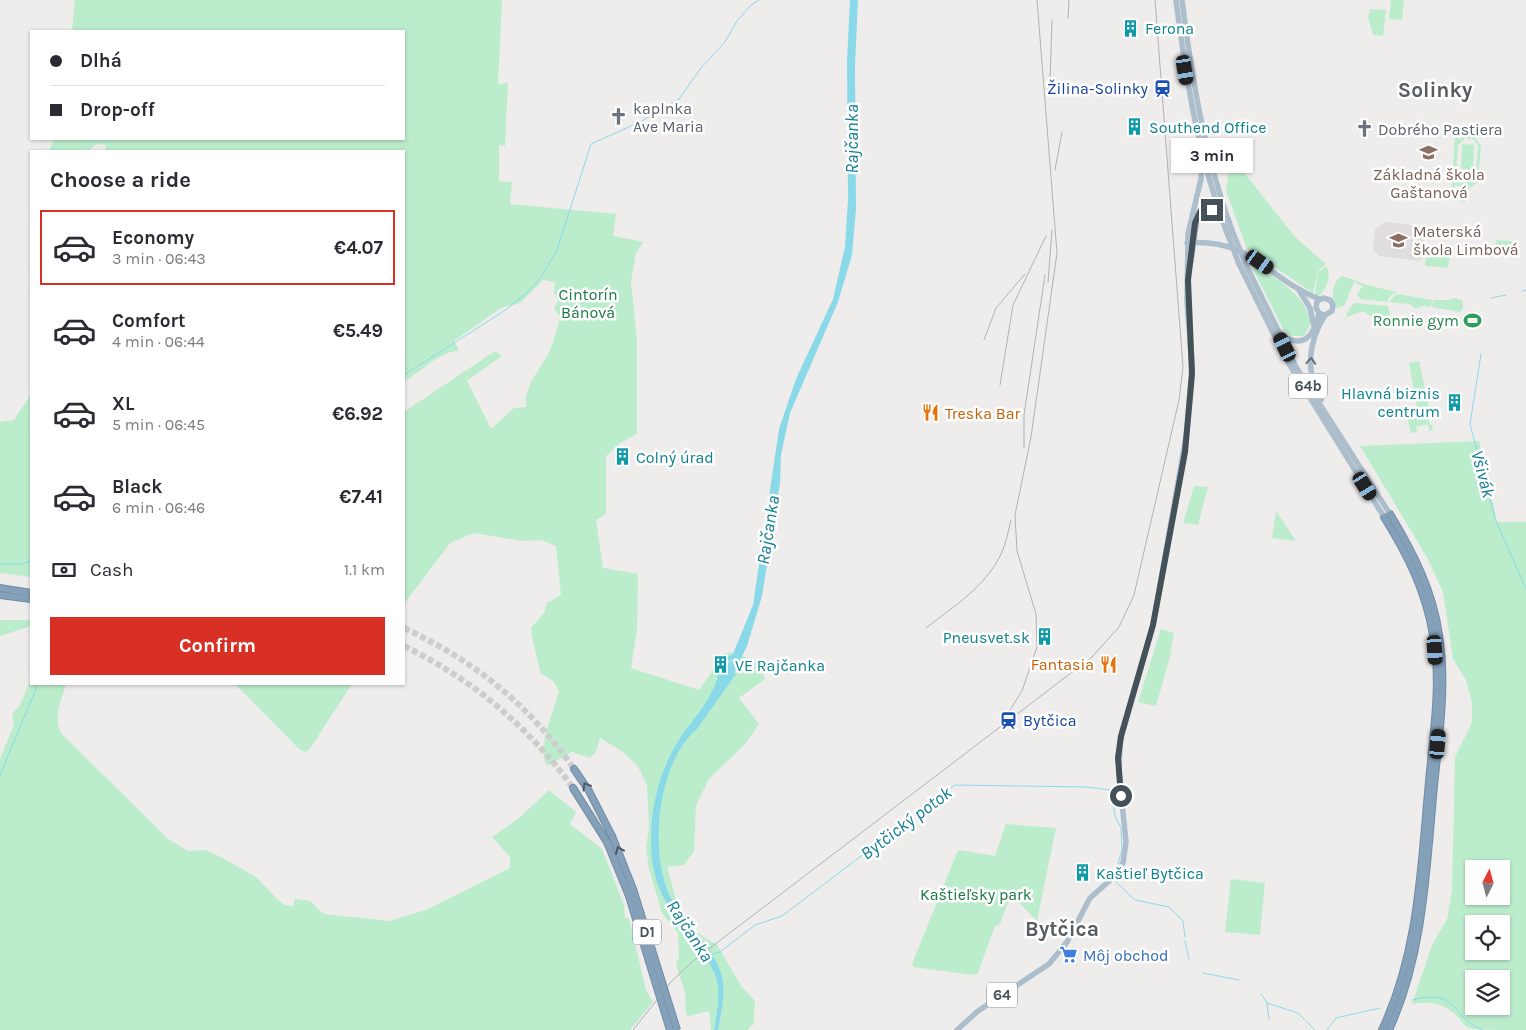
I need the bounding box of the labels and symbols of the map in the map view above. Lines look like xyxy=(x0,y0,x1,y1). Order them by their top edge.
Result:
building icon: Ferona xyxy=(1121,18,1141,38)
place label: Ferona xyxy=(1145,19,1194,38)
car xyxy=(1175,54,1194,86)
station icon: Žilina-Solinky xyxy=(1152,78,1172,98)
district label: Solinky xyxy=(1398,78,1473,102)
place label: Žilina-Solinky xyxy=(1047,79,1149,98)
place label: kaplnka Ave Maria xyxy=(633,99,704,136)
water label: Rajčanka xyxy=(841,104,863,174)
church icon: kaplnka Ave Maria xyxy=(609,107,629,127)
building icon: Southend Office xyxy=(1125,117,1145,137)
place label: Southend Office xyxy=(1149,118,1266,137)
church icon: Dobrého Pastiera xyxy=(1354,119,1374,139)
place label: Dobrého Pastiera xyxy=(1378,120,1503,139)
callout: 3 min xyxy=(1171,138,1253,172)
school or university icon: Základná škola Gaštanová xyxy=(1419,143,1439,163)
place label: Základná škola Gaštanová xyxy=(1373,165,1485,202)
route end xyxy=(1201,199,1223,221)
place label: Materská škola Limbová xyxy=(1413,222,1519,259)
school or university icon: Materská škola Limbová xyxy=(1389,230,1409,250)
car xyxy=(1243,247,1276,277)
park label: Cintorín Bánová xyxy=(558,285,618,322)
sports icon: Ronnie gym xyxy=(1463,310,1483,330)
place label: Ronnie gym xyxy=(1373,311,1459,330)
car xyxy=(1271,330,1298,364)
one-way arrow xyxy=(1305,357,1316,365)
road number: 64b xyxy=(1289,374,1327,398)
place label: Hlavná biznis centrum xyxy=(1341,384,1440,421)
building icon: Hlavná biznis centrum xyxy=(1444,392,1464,412)
restaurant icon: Treska Bar xyxy=(921,403,941,423)
place label: Treska Bar xyxy=(945,404,1021,423)
building icon: Colný úrad xyxy=(612,447,632,467)
place label: Colný úrad xyxy=(636,448,714,467)
water label: Všivák xyxy=(1466,448,1500,501)
car xyxy=(1350,469,1379,503)
water label: Rajčanka xyxy=(752,494,784,566)
building icon: Pneusvet.sk xyxy=(1034,627,1054,647)
place label: Pneusvet.sk xyxy=(943,628,1030,647)
car xyxy=(1426,635,1443,665)
restaurant icon: Fantasia xyxy=(1098,654,1118,674)
building icon: VE Rajčanka xyxy=(711,655,731,675)
place label: Fantasia xyxy=(1031,655,1094,674)
place label: VE Rajčanka xyxy=(735,656,825,675)
station icon: Bytčica xyxy=(999,710,1019,730)
place label: Bytčica xyxy=(1023,711,1077,730)
car xyxy=(1429,728,1446,760)
water label: Bytčický potok xyxy=(856,781,957,864)
one-way arrow xyxy=(583,783,593,792)
route start xyxy=(1110,785,1132,807)
one-way arrow xyxy=(614,847,624,855)
north arrow xyxy=(1465,860,1510,905)
building icon: Kaštieľ Bytčica xyxy=(1072,863,1092,883)
place label: Kaštieľ Bytčica xyxy=(1096,864,1204,883)
park label: Kaštieľsky park xyxy=(920,885,1032,904)
water label: Rajčanka xyxy=(662,896,718,966)
district label: Bytčica xyxy=(1025,917,1099,941)
road number: D1 xyxy=(633,920,661,944)
supermarket icon: Môj obchod xyxy=(1059,945,1079,965)
place label: Môj obchod xyxy=(1083,946,1168,965)
road number: 64 xyxy=(987,982,1017,1008)

